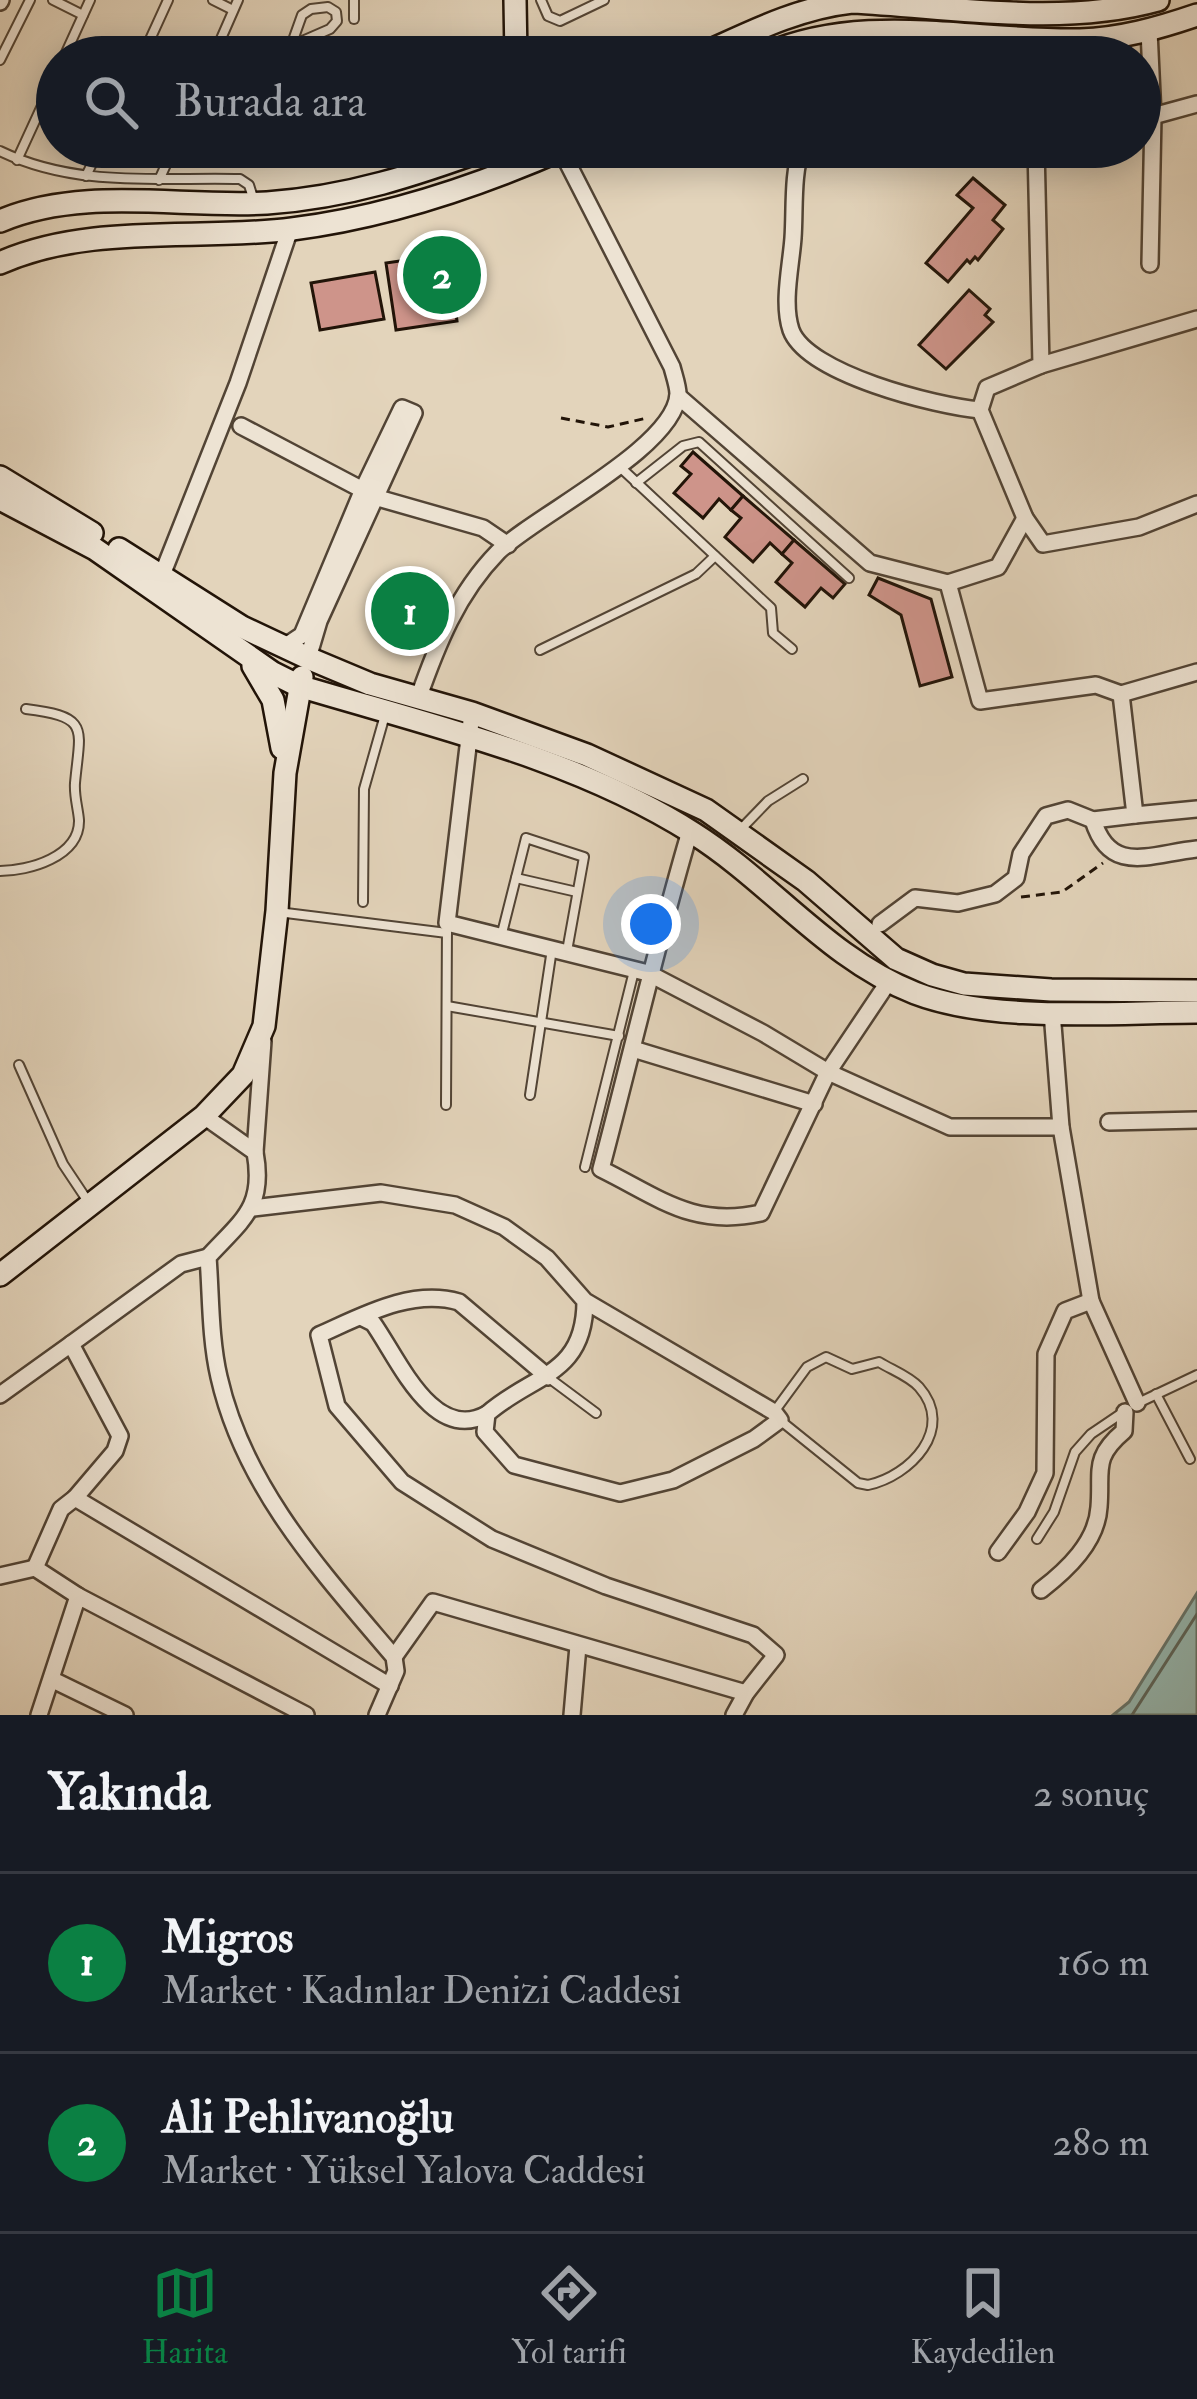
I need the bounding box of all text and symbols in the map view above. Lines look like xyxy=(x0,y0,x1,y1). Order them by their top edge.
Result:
search box xyxy=(36,36,1161,168)
icon: search xyxy=(78,69,144,135)
text: Burada ara xyxy=(174,74,366,130)
pin: 2 xyxy=(403,230,481,320)
pin: 1 xyxy=(371,566,449,656)
your location xyxy=(621,894,681,954)
text: Yakında xyxy=(48,1761,210,1825)
text: 2 sonuç xyxy=(1033,1769,1149,1818)
text: Migros xyxy=(162,1910,293,1966)
text: 1 xyxy=(80,1938,94,1987)
text: 160 m xyxy=(1057,1938,1149,1987)
text: Market · Kadınlar Denizi Caddesi xyxy=(162,1966,682,2015)
text: Ali Pehlivanoğlu xyxy=(162,2090,454,2146)
text: 2 xyxy=(77,2118,97,2167)
text: 280 m xyxy=(1052,2118,1149,2167)
text: Market · Yüksel Yalova Caddesi xyxy=(162,2146,646,2195)
tab: Harita xyxy=(142,2260,228,2373)
tab: Yol tarifi xyxy=(511,2260,627,2373)
tab: Kaydedilen xyxy=(911,2260,1055,2373)

